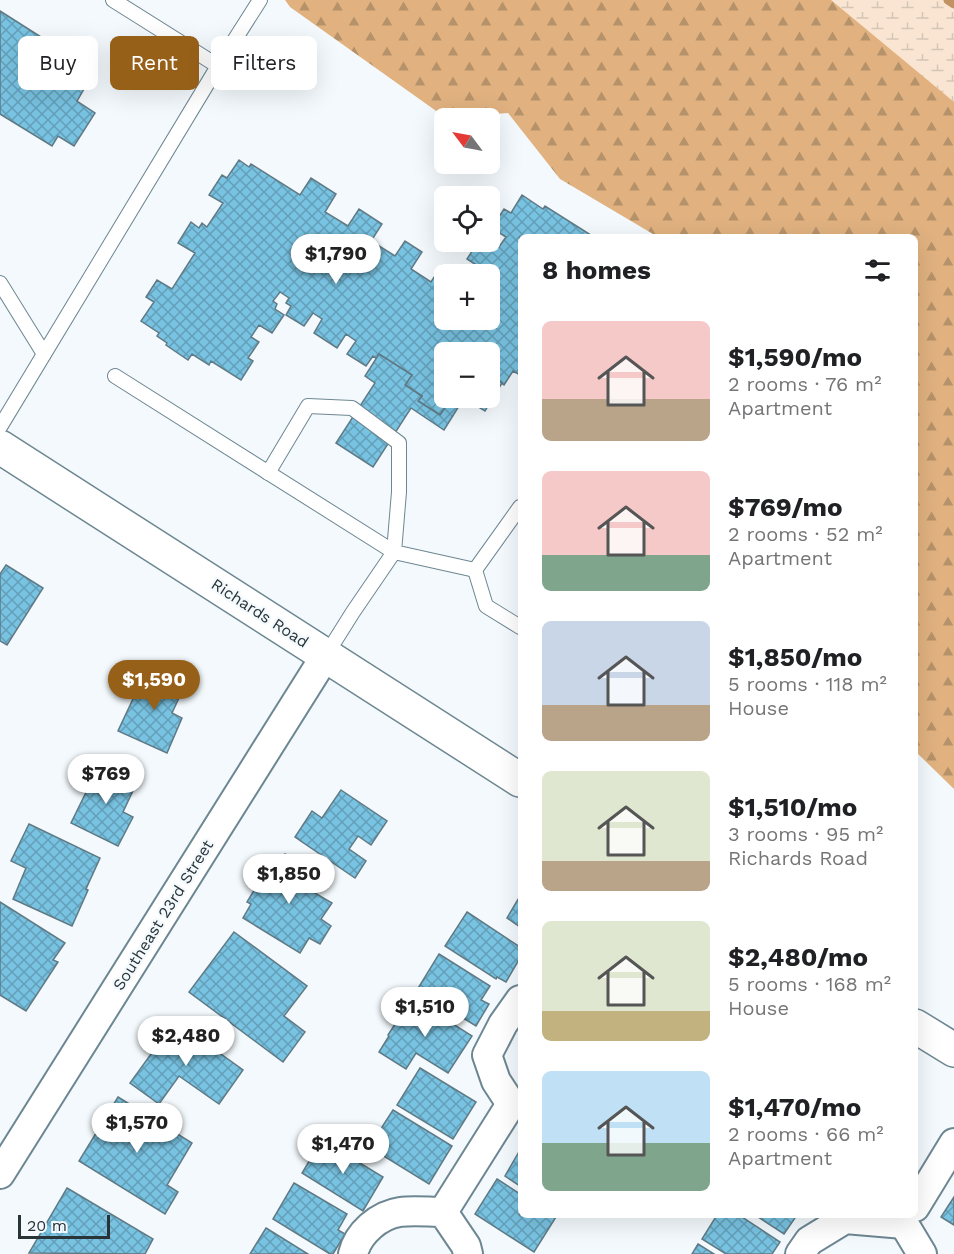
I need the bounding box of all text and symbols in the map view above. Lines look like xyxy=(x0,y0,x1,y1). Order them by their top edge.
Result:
chip: Buy xyxy=(18,36,98,90)
chip: Rent xyxy=(110,36,199,90)
chip: Filters xyxy=(211,36,317,90)
north arrow xyxy=(434,108,500,174)
map controls xyxy=(434,108,500,408)
button: locate xyxy=(434,186,500,252)
pin: $1,790 xyxy=(287,234,385,285)
text: $1,790 xyxy=(305,241,367,265)
icon: filters xyxy=(861,254,894,287)
text: 8 homes xyxy=(542,255,651,285)
button: + xyxy=(434,264,500,330)
button: − xyxy=(434,342,500,408)
text: $1,590/mo xyxy=(728,342,862,372)
icon: home xyxy=(590,345,662,417)
text: 2 rooms · 76 m² xyxy=(728,372,881,396)
text: Apartment xyxy=(728,396,832,420)
text: $769/mo xyxy=(728,492,843,522)
icon: home xyxy=(590,495,662,567)
text: 2 rooms · 52 m² xyxy=(728,522,883,546)
text: Apartment xyxy=(728,546,832,570)
street label: Richards Road xyxy=(208,575,312,651)
text: $1,850/mo xyxy=(728,642,862,672)
icon: home xyxy=(590,645,662,717)
pin: $1,590 xyxy=(105,660,203,711)
text: $1,590 xyxy=(122,667,186,691)
text: 5 rooms · 118 m² xyxy=(728,672,887,696)
text: House xyxy=(728,696,789,720)
pin: $769 xyxy=(70,754,142,805)
text: $769 xyxy=(81,761,131,785)
text: $1,510/mo xyxy=(728,792,857,822)
icon: home xyxy=(590,795,662,867)
text: 3 rooms · 95 m² xyxy=(728,822,883,846)
street label: Southeast 23rd Street xyxy=(109,836,217,994)
text: Richards Road xyxy=(728,846,868,870)
pin: $1,850 xyxy=(240,854,338,905)
text: $1,850 xyxy=(257,861,321,885)
text: $2,480/mo xyxy=(728,942,868,972)
icon: home xyxy=(590,945,662,1017)
text: 5 rooms · 168 m² xyxy=(728,972,891,996)
pin: $1,510 xyxy=(376,987,474,1038)
text: $1,510 xyxy=(395,994,455,1018)
text: House xyxy=(728,996,789,1020)
pin: $2,480 xyxy=(137,1016,235,1067)
text: $2,480 xyxy=(152,1023,220,1047)
text: $1,470/mo xyxy=(728,1092,861,1122)
icon: home xyxy=(590,1095,662,1167)
pin: $1,570 xyxy=(88,1103,186,1154)
text: $1,570 xyxy=(106,1110,168,1134)
text: 2 rooms · 66 m² xyxy=(728,1122,884,1146)
pin: $1,470 xyxy=(294,1124,392,1175)
text: $1,470 xyxy=(311,1131,375,1155)
text: Apartment xyxy=(728,1146,832,1170)
scale bar xyxy=(18,1212,110,1240)
text: 20 m xyxy=(27,1216,67,1235)

